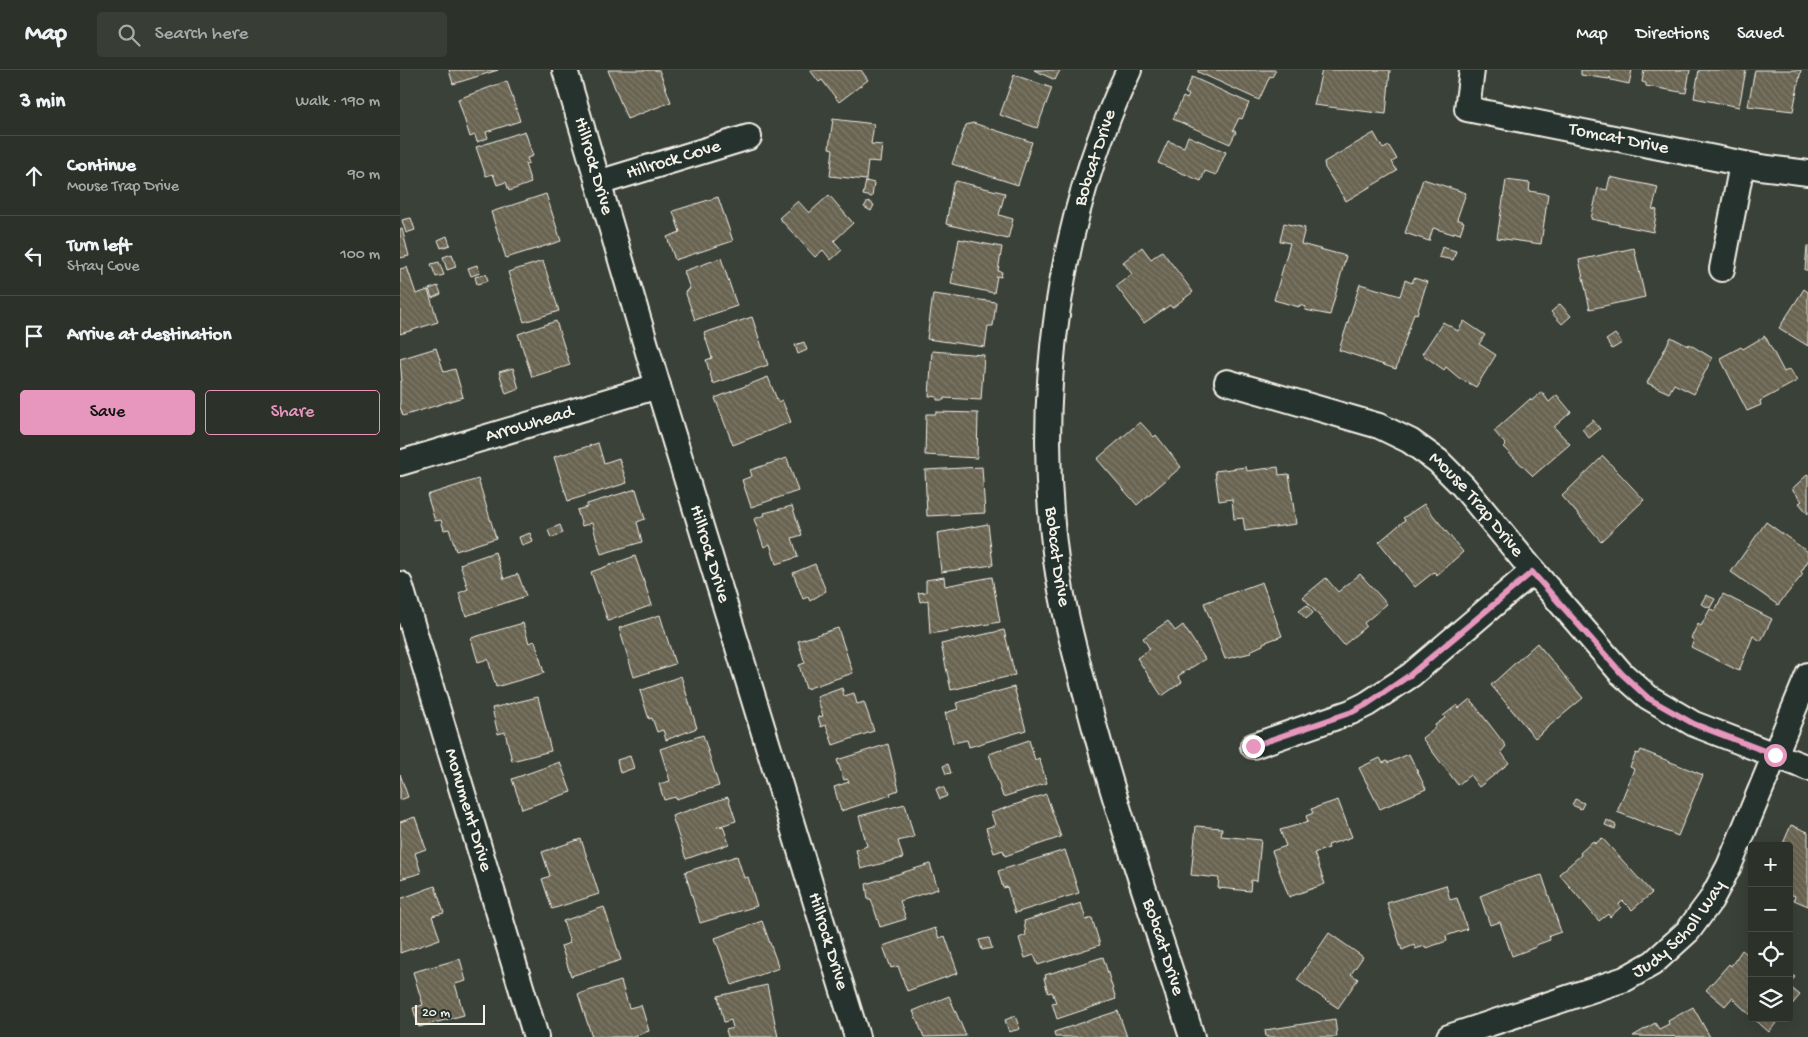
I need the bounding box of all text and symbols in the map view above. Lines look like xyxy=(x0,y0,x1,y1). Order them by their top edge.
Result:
search box xyxy=(97,12,447,57)
text: Map xyxy=(25,20,67,49)
icon: search xyxy=(115,21,143,49)
text: Search here xyxy=(155,23,248,46)
text: Map xyxy=(1576,24,1608,45)
text: Directions xyxy=(1636,24,1709,45)
text: Saved xyxy=(1737,24,1783,45)
text: 3 min xyxy=(20,90,65,115)
text: Walk · 190 m xyxy=(296,93,380,112)
street label: Bobcat Drive xyxy=(1069,107,1122,210)
street label: Hillrock Drive xyxy=(568,114,619,218)
street label: Tomcat Drive xyxy=(1566,118,1671,160)
street label: Hillrock Cove xyxy=(623,135,724,185)
text: Continue xyxy=(67,155,136,178)
icon: ahead xyxy=(20,162,48,190)
text: 90 m xyxy=(348,166,380,185)
text: Mouse Trap Drive xyxy=(67,178,179,197)
text: Turn left xyxy=(67,235,131,258)
icon: left xyxy=(20,242,48,270)
text: 100 m xyxy=(340,246,380,265)
text: Stray Cove xyxy=(67,258,139,277)
icon: arrive xyxy=(20,322,48,350)
text: Arrive at destination xyxy=(67,324,231,347)
button: Save xyxy=(20,390,195,435)
button: Share xyxy=(205,390,380,435)
street label: Arrowhead xyxy=(482,400,578,448)
street label: Mouse Trap Drive xyxy=(1424,447,1529,562)
street label: Hillrock Drive xyxy=(684,502,735,606)
street label: Bobcat Drive xyxy=(1039,505,1076,609)
route end xyxy=(1242,735,1265,758)
route start xyxy=(1764,744,1787,767)
street label: Monument Drive xyxy=(439,746,497,874)
map controls xyxy=(1748,842,1793,1022)
button: + xyxy=(1748,842,1793,887)
street label: Judy Scholl Way xyxy=(1628,876,1731,984)
button: − xyxy=(1748,887,1793,932)
street label: Hillrock Drive xyxy=(802,890,854,993)
street label: Bobcat Drive xyxy=(1136,895,1189,999)
button: locate xyxy=(1748,932,1793,977)
button: layers xyxy=(1748,977,1793,1022)
scale bar xyxy=(415,1002,485,1025)
text: 20 m xyxy=(422,1005,450,1022)

